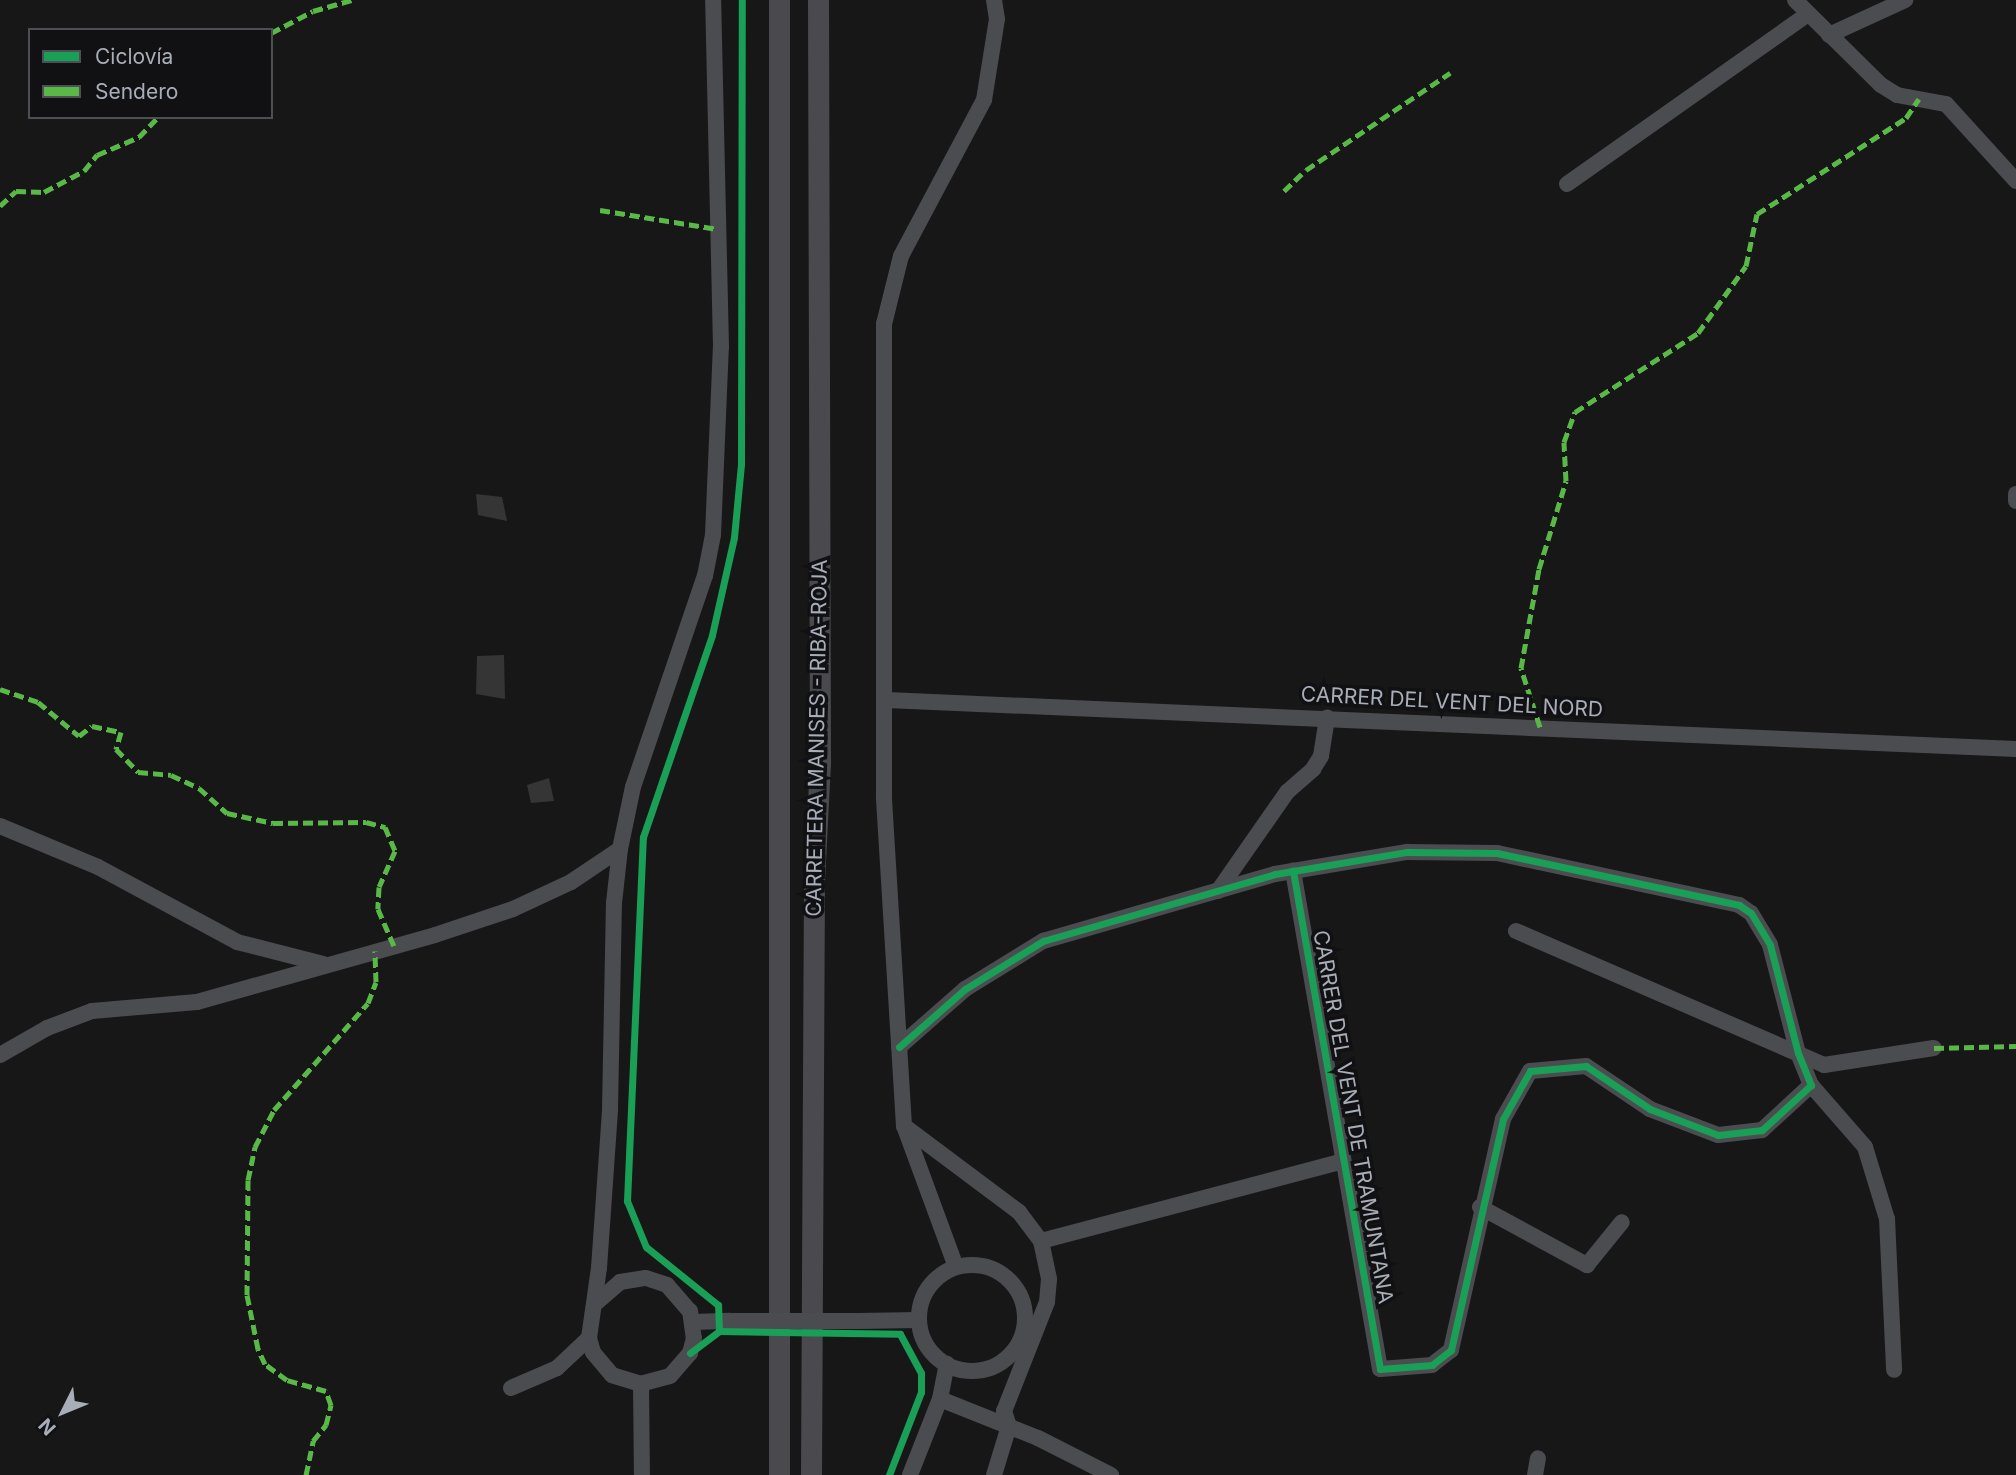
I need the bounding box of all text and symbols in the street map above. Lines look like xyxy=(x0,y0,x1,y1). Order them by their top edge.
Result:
legend xyxy=(28,28,273,119)
text: Ciclovía xyxy=(95,44,173,69)
text: Sendero xyxy=(95,79,178,104)
street label: CARRETERA MANISES - RIBA-ROJA xyxy=(801,559,833,917)
street label: CARRER DEL VENT DEL NORD xyxy=(1300,682,1604,722)
street label: CARRER DEL VENT DE TRAMUNTANA xyxy=(1308,928,1398,1306)
north arrow xyxy=(28,1377,98,1447)
text: N xyxy=(34,1414,61,1440)

